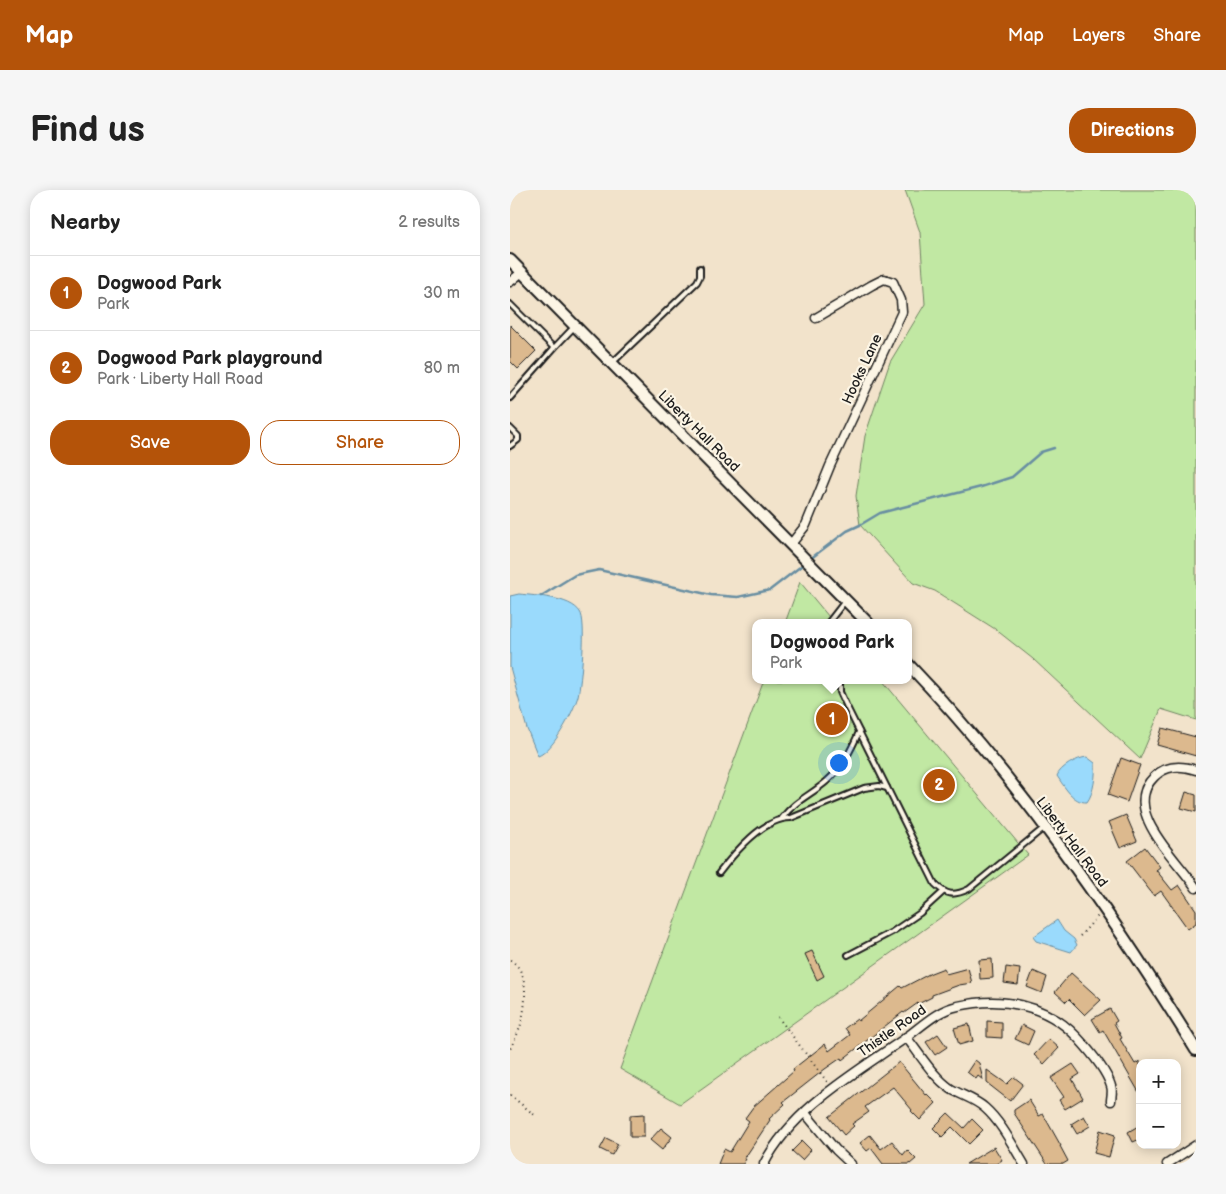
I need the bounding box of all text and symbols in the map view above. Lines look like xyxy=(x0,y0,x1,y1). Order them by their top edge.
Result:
text: Map xyxy=(25,21,73,50)
text: Map xyxy=(1008,25,1044,46)
text: Layers xyxy=(1072,25,1125,46)
text: Share xyxy=(1153,25,1201,46)
button: Directions xyxy=(1069,108,1196,153)
text: Find us xyxy=(30,109,145,152)
text: Nearby xyxy=(50,210,120,235)
text: 2 results xyxy=(398,213,460,232)
text: Dogwood Park xyxy=(97,272,221,295)
text: 1 xyxy=(63,284,69,303)
text: 30 m xyxy=(423,284,460,303)
text: Park xyxy=(97,295,129,314)
street label: Hooks Lane xyxy=(838,331,886,407)
text: Dogwood Park playground xyxy=(97,347,323,370)
text: 2 xyxy=(61,359,71,378)
text: 80 m xyxy=(424,359,460,378)
text: Park · Liberty Hall Road xyxy=(97,370,263,389)
street label: Liberty Hall Road xyxy=(655,387,743,475)
button: Save xyxy=(50,420,250,465)
button: Share xyxy=(260,420,460,465)
popup xyxy=(752,619,912,684)
text: Dogwood Park xyxy=(770,631,894,654)
text: Park xyxy=(770,654,802,673)
pin: 1 xyxy=(816,700,848,738)
your location xyxy=(826,750,852,776)
pin: 2 xyxy=(923,766,955,804)
street label: Liberty Hall Road xyxy=(1033,794,1111,890)
street label: Thistle Road xyxy=(855,1001,929,1061)
map controls xyxy=(1136,1059,1181,1149)
button: + xyxy=(1136,1059,1181,1104)
button: − xyxy=(1136,1104,1181,1149)

